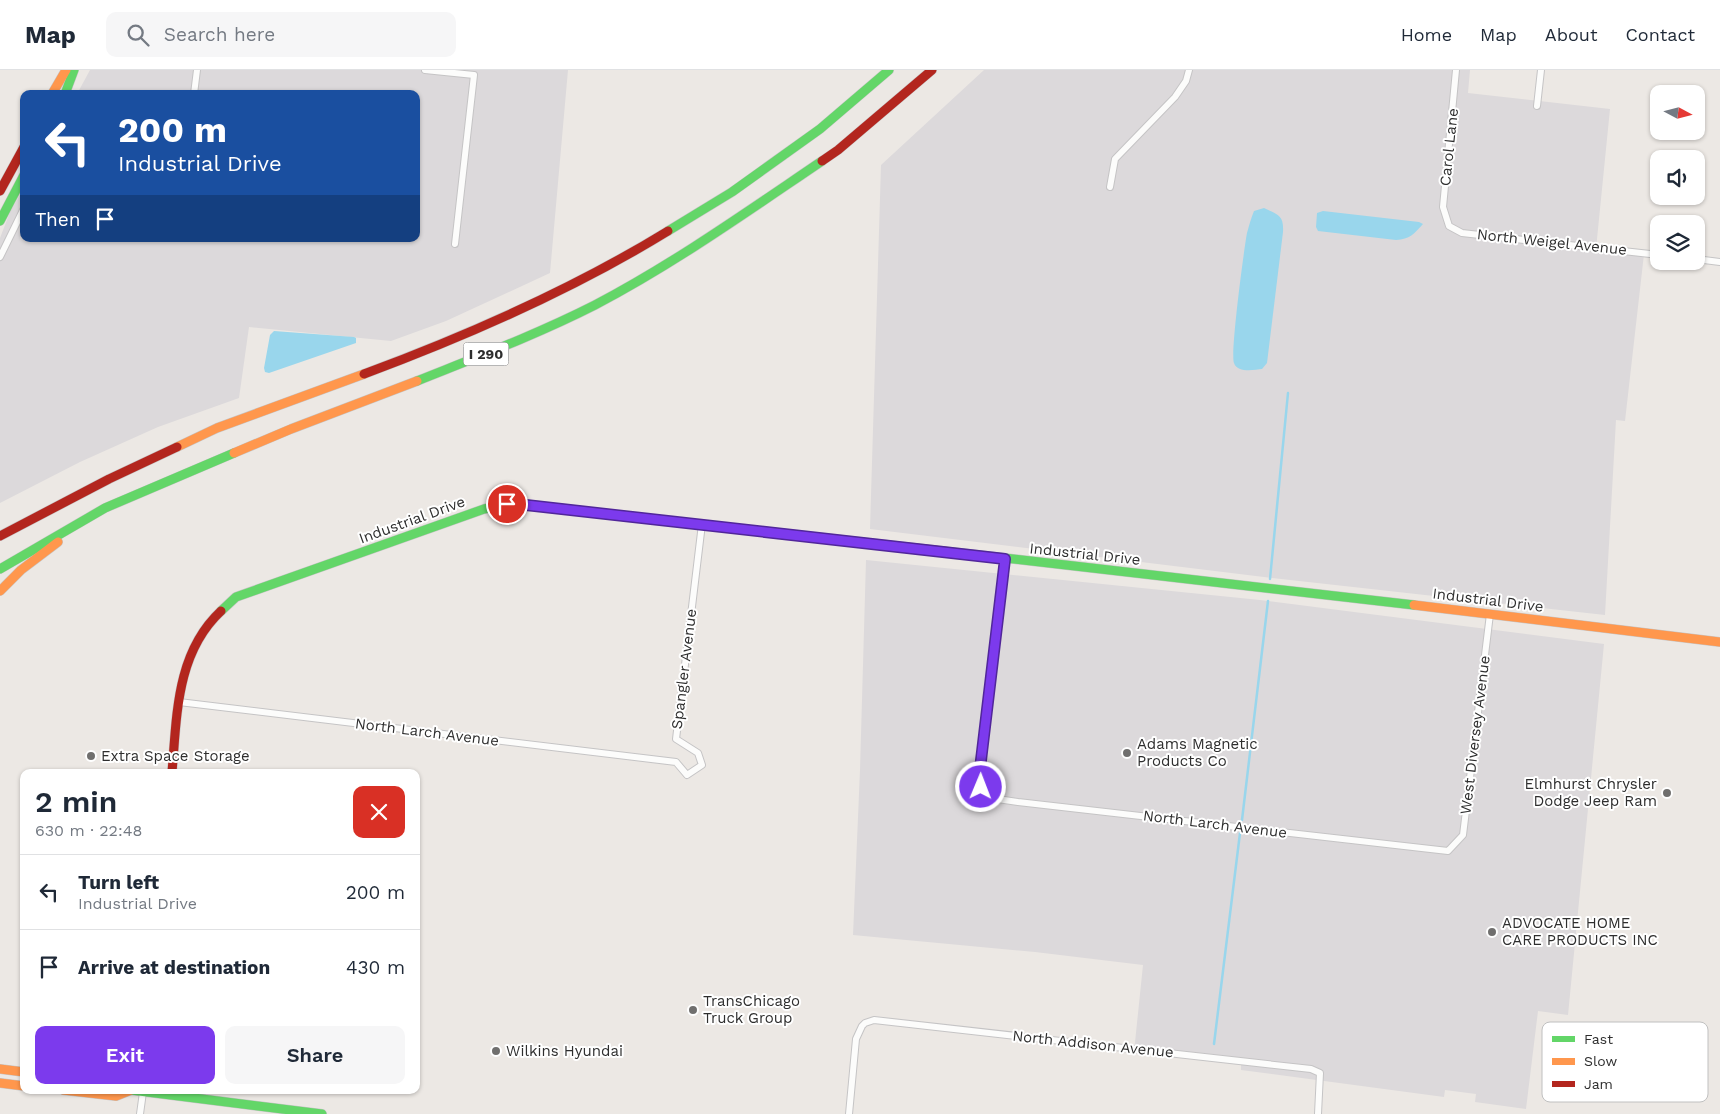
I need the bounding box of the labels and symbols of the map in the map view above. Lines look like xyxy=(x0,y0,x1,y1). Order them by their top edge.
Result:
north arrow xyxy=(1650,85,1705,140)
street label: Carol Lane xyxy=(1436,107,1462,187)
street label: North Weigel Avenue xyxy=(1476,225,1628,259)
road number: I 290 xyxy=(464,342,508,366)
pin xyxy=(486,483,528,525)
street label: Industrial Drive xyxy=(356,492,468,548)
street label: Industrial Drive xyxy=(1029,539,1141,569)
street label: Industrial Drive xyxy=(1432,584,1544,616)
street label: Spangler Avenue xyxy=(668,608,700,730)
street label: West Diversey Avenue xyxy=(1456,654,1494,816)
street label: North Larch Avenue xyxy=(354,714,500,750)
place label: Adams Magnetic Products Co xyxy=(1137,735,1258,770)
place label: Extra Space Storage xyxy=(101,747,250,765)
marker: Adams Magnetic Products Co xyxy=(1121,747,1133,759)
marker: Extra Space Storage xyxy=(85,750,97,762)
position arrow xyxy=(954,760,1006,812)
place label: Elmhurst Chrysler Dodge Jeep Ram xyxy=(1524,775,1657,810)
marker: Elmhurst Chrysler Dodge Jeep Ram xyxy=(1661,787,1673,799)
street label: North Larch Avenue xyxy=(1142,806,1288,842)
place label: ADVOCATE HOME CARE PRODUCTS INC xyxy=(1502,914,1658,949)
marker: ADVOCATE HOME CARE PRODUCTS INC xyxy=(1486,926,1498,938)
place label: TransChicago Truck Group xyxy=(703,992,800,1027)
marker: TransChicago Truck Group xyxy=(687,1004,699,1016)
legend xyxy=(1542,1022,1708,1102)
street label: North Addison Avenue xyxy=(1012,1027,1174,1061)
text: Fast xyxy=(1584,1031,1613,1047)
place label: Wilkins Hyundai xyxy=(506,1042,623,1060)
marker: Wilkins Hyundai xyxy=(490,1045,502,1057)
text: Slow xyxy=(1584,1053,1617,1069)
text: Jam xyxy=(1584,1076,1613,1092)

